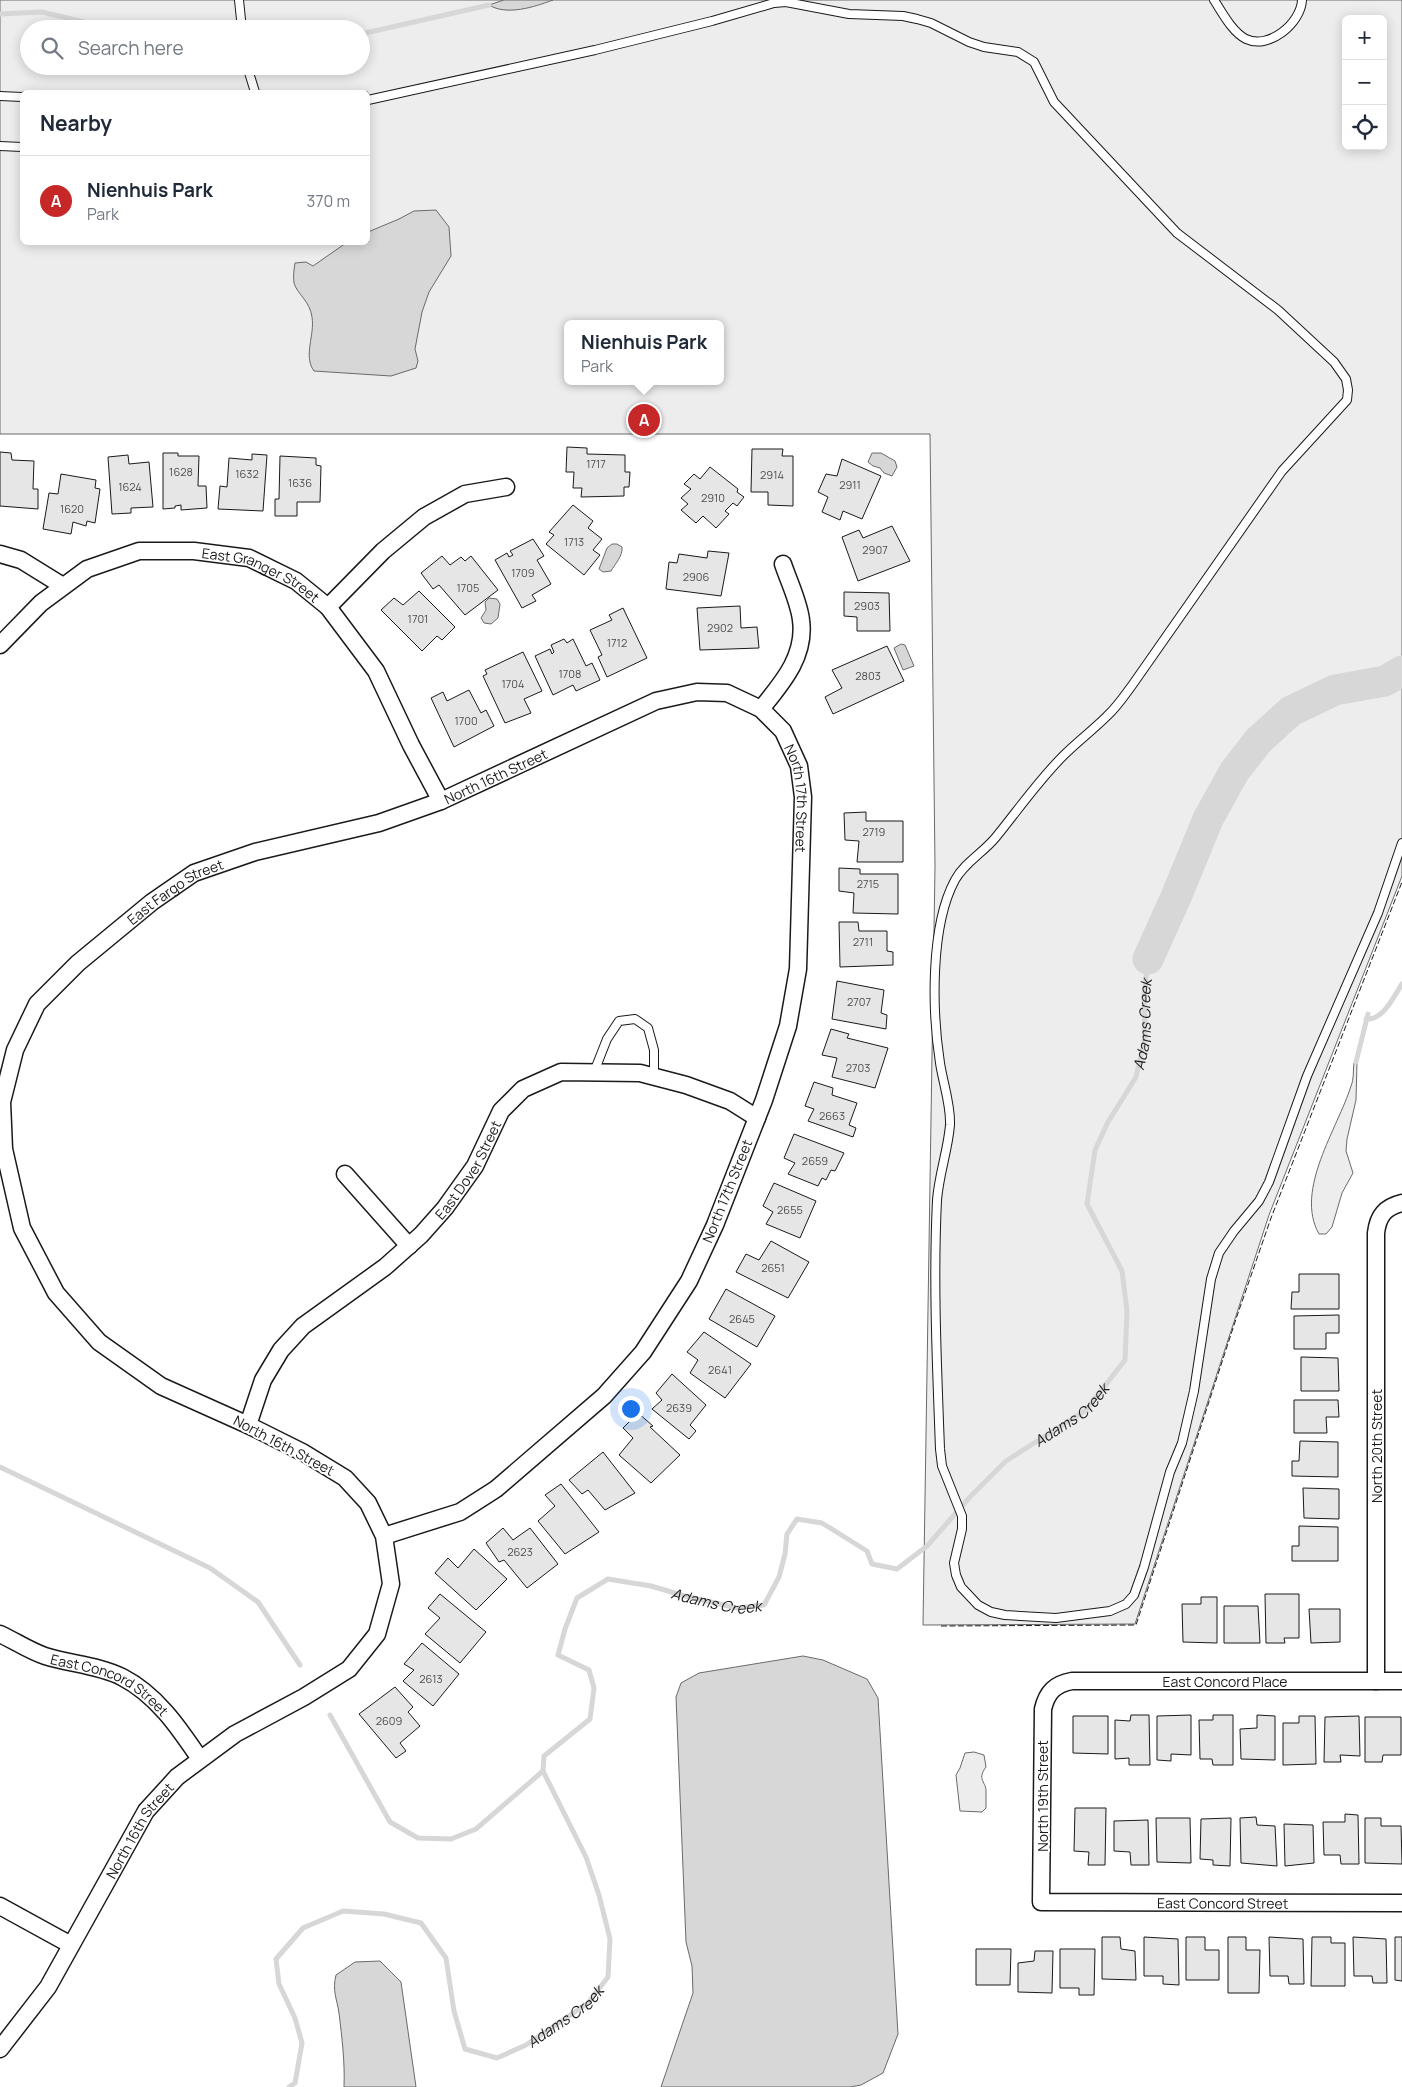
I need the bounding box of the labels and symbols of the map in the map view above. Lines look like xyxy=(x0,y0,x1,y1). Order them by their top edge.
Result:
pin: A xyxy=(628,401,660,439)
house number: 1717 xyxy=(586,456,606,471)
house number: 1628 xyxy=(169,464,193,479)
house number: 1632 xyxy=(235,466,259,481)
house number: 2914 xyxy=(760,467,784,482)
house number: 1636 xyxy=(288,475,312,490)
house number: 2911 xyxy=(839,477,861,492)
house number: 1624 xyxy=(118,479,142,494)
house number: 2910 xyxy=(701,490,725,505)
house number: 1620 xyxy=(60,501,84,516)
house number: 1713 xyxy=(564,534,584,549)
house number: 2907 xyxy=(862,542,888,557)
street label: East Granger Street xyxy=(201,543,324,606)
house number: 1709 xyxy=(511,565,535,580)
house number: 2906 xyxy=(683,569,709,584)
house number: 1705 xyxy=(457,580,479,595)
house number: 2903 xyxy=(854,598,880,613)
house number: 1701 xyxy=(408,611,428,626)
house number: 2902 xyxy=(707,620,733,635)
house number: 1712 xyxy=(607,635,627,650)
house number: 1708 xyxy=(559,666,581,681)
house number: 2803 xyxy=(855,668,881,683)
house number: 1704 xyxy=(501,676,525,691)
house number: 1700 xyxy=(454,713,478,728)
street label: North 17th Street xyxy=(781,741,813,853)
street label: North 16th Street xyxy=(441,743,550,808)
house number: 2719 xyxy=(863,824,886,839)
street label: East Fargo Street xyxy=(123,854,226,928)
house number: 2715 xyxy=(857,876,879,891)
house number: 2711 xyxy=(853,934,873,949)
water label: Adams Creek xyxy=(1128,975,1157,1072)
house number: 2707 xyxy=(847,994,871,1009)
house number: 2703 xyxy=(846,1060,870,1075)
house number: 2663 xyxy=(819,1108,845,1123)
street label: East Dover Street xyxy=(430,1117,505,1223)
street label: North 17th Street xyxy=(698,1136,757,1246)
house number: 2659 xyxy=(802,1153,828,1168)
house number: 2655 xyxy=(777,1202,803,1217)
house number: 2651 xyxy=(761,1260,785,1275)
house number: 2645 xyxy=(729,1311,755,1326)
house number: 2641 xyxy=(708,1362,732,1377)
water label: Adams Creek xyxy=(1030,1377,1115,1451)
street label: North 20th Street xyxy=(1367,1389,1386,1503)
your location xyxy=(618,1396,644,1422)
house number: 2639 xyxy=(666,1400,692,1415)
street label: North 16th Street xyxy=(230,1410,338,1480)
house number: 2623 xyxy=(507,1544,533,1559)
water label: Adams Creek xyxy=(669,1582,765,1619)
street label: East Concord Street xyxy=(49,1649,174,1720)
house number: 2613 xyxy=(419,1671,443,1686)
street label: East Concord Place xyxy=(1162,1672,1288,1691)
house number: 2609 xyxy=(376,1713,402,1728)
street label: North 19th Street xyxy=(1033,1740,1052,1852)
street label: North 16th Street xyxy=(101,1778,178,1882)
street label: East Concord Street xyxy=(1157,1893,1289,1912)
water label: Adams Creek xyxy=(522,1979,610,2052)

